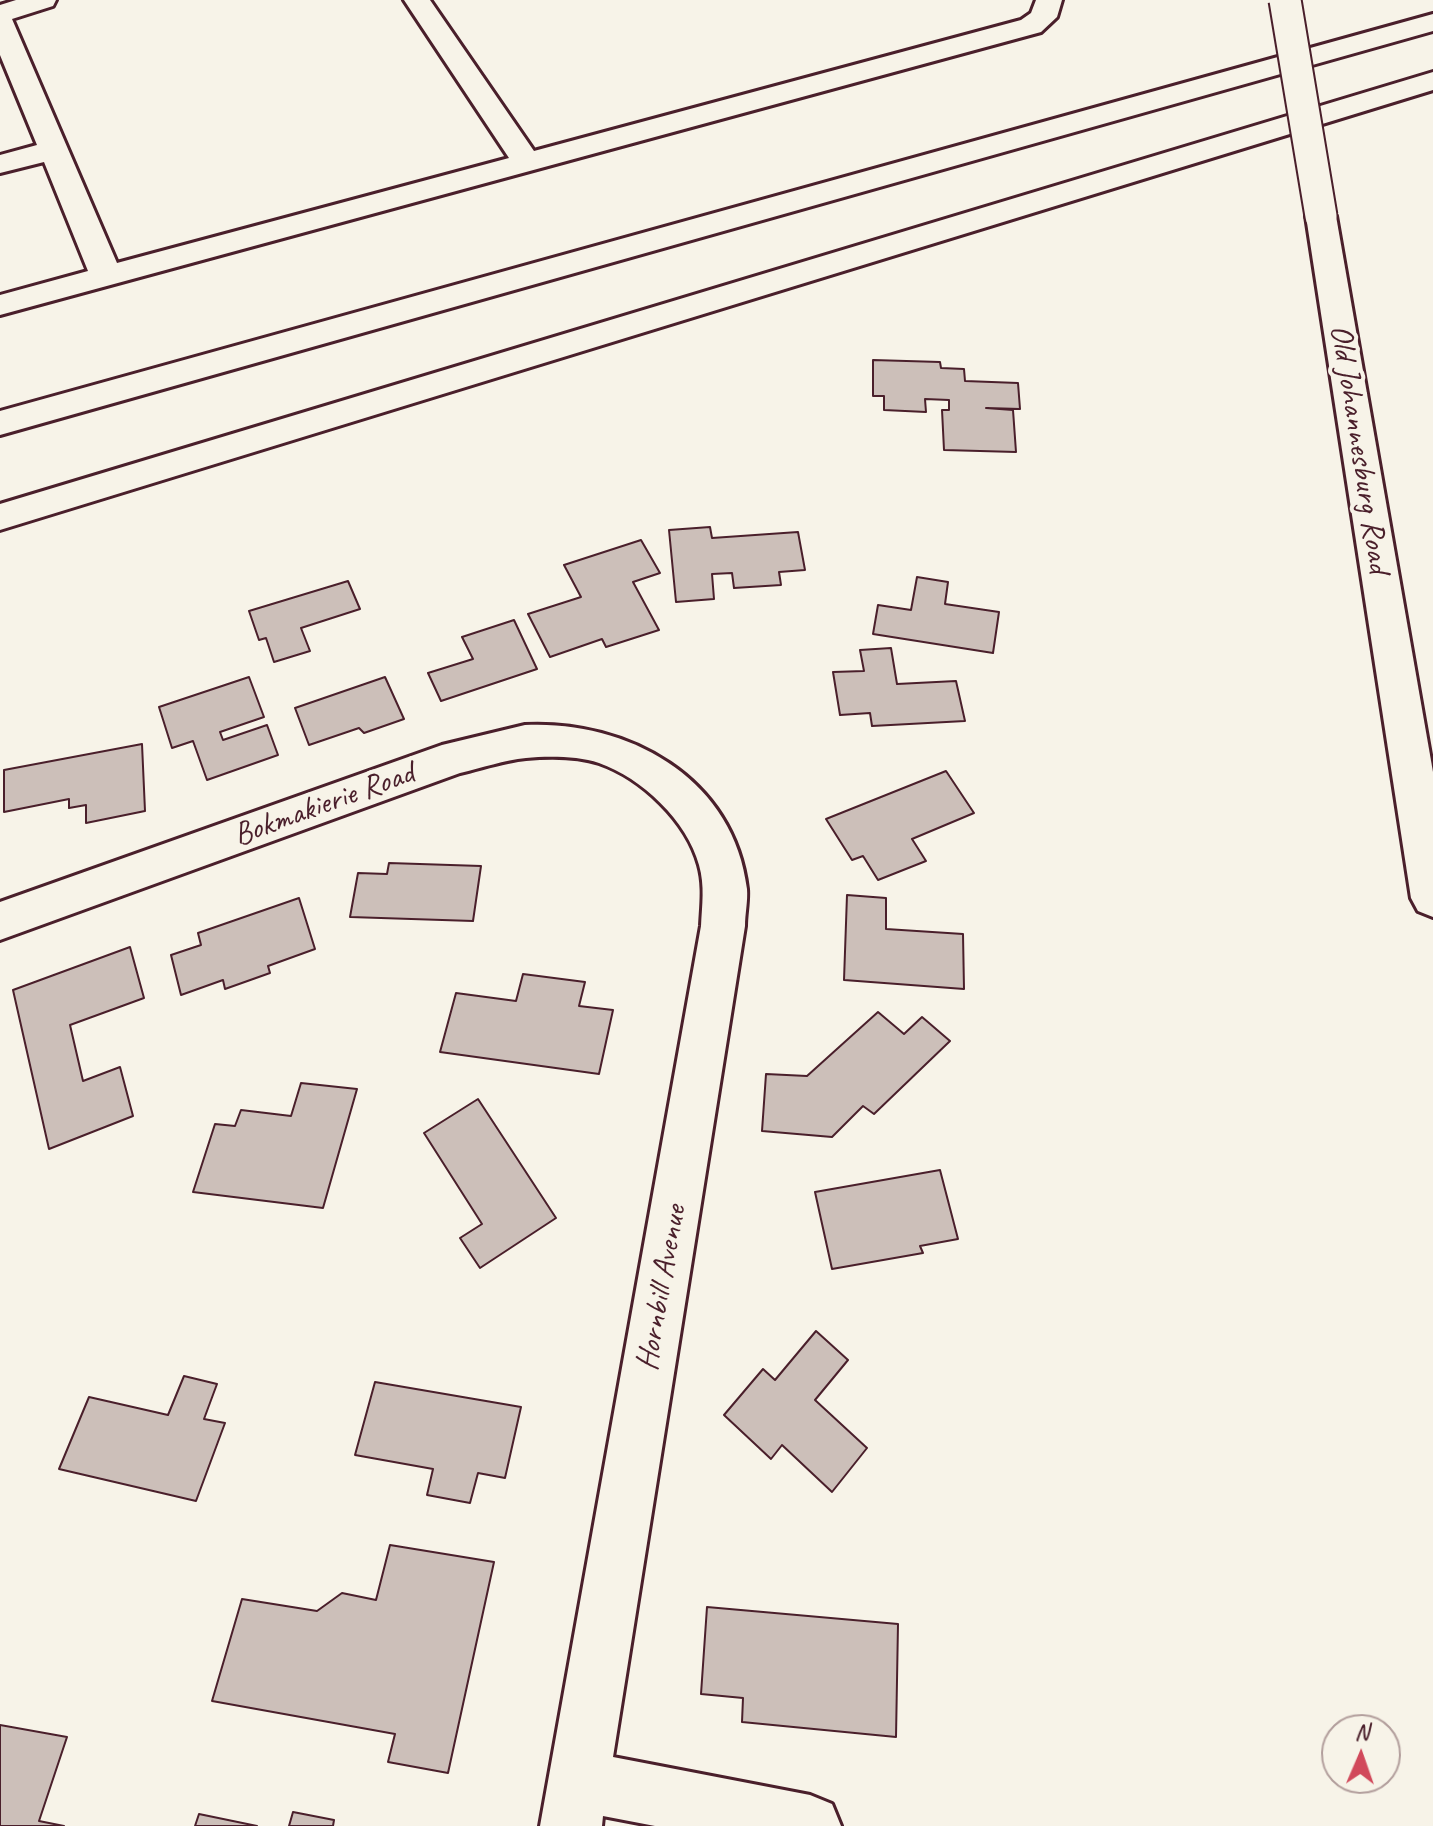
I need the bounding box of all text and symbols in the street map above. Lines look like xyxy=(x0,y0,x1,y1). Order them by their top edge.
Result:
street label: Old Johannesburg Road xyxy=(1320,322,1398,576)
street label: Bokmakierie Road xyxy=(228,755,420,855)
street label: Hornbill Avenue xyxy=(629,1202,695,1374)
north arrow xyxy=(1321,1714,1401,1794)
text: N xyxy=(1354,1718,1369,1746)

